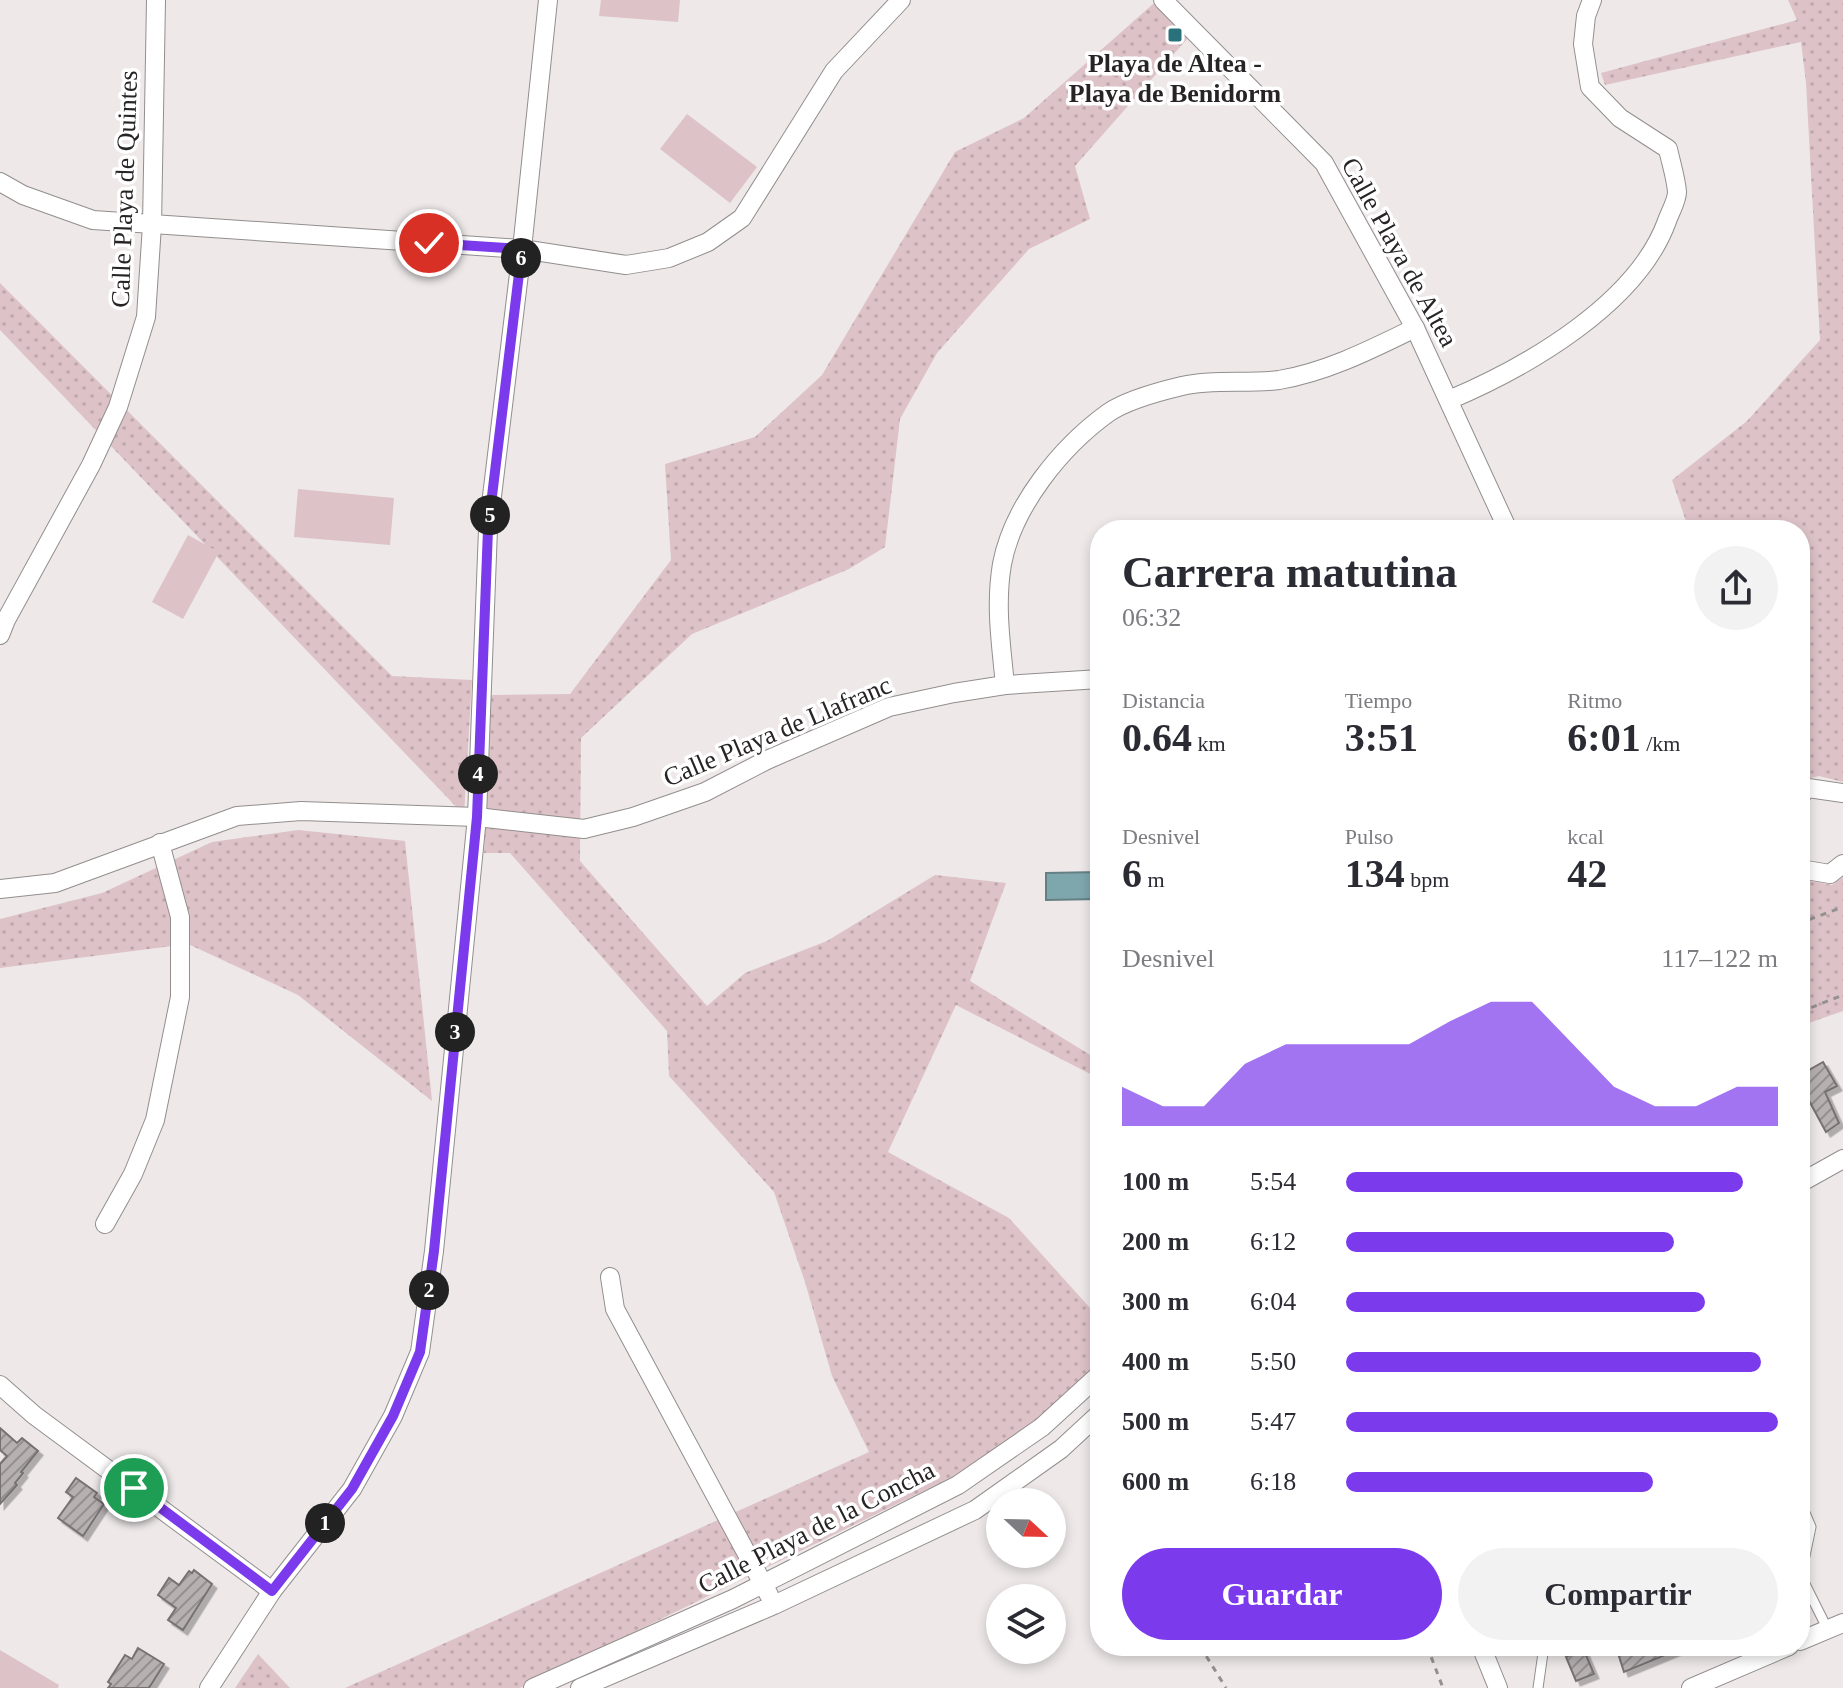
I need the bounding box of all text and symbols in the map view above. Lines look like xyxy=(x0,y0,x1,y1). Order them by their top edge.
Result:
marker: Playa de Altea - Playa de Benidorm xyxy=(1166,26,1184,44)
place label: Playa de Altea - Playa de Benidorm xyxy=(1069,49,1281,108)
street label: Calle Playa de Quintes xyxy=(106,70,143,308)
street label: Calle Playa de Altea xyxy=(1336,153,1464,352)
pin xyxy=(395,209,463,277)
icon: check xyxy=(407,221,451,265)
pin: 6 xyxy=(501,238,541,278)
text: 6 xyxy=(516,245,527,270)
pin: 5 xyxy=(470,495,510,535)
text: 5 xyxy=(485,502,496,527)
button: share xyxy=(1694,546,1778,630)
text: Carrera matutina xyxy=(1122,548,1457,597)
text: 06:32 xyxy=(1122,603,1181,632)
street label: Calle Playa de Llafranc xyxy=(659,670,895,793)
text: Distancia xyxy=(1122,688,1205,713)
text: Tiempo xyxy=(1345,688,1412,713)
text: Ritmo xyxy=(1567,688,1622,713)
text: 0.64 xyxy=(1122,715,1192,760)
text: 3:51 xyxy=(1345,715,1418,760)
text: 6:01 xyxy=(1567,715,1641,760)
text: km xyxy=(1192,731,1226,756)
text: /km xyxy=(1641,731,1680,756)
pin: 4 xyxy=(458,754,498,794)
text: 4 xyxy=(473,761,484,786)
text: Desnivel xyxy=(1122,824,1200,849)
text: Pulso xyxy=(1345,824,1394,849)
text: kcal xyxy=(1567,824,1604,849)
text: 6 xyxy=(1122,851,1142,896)
text: 134 xyxy=(1345,851,1405,896)
text: 42 xyxy=(1567,851,1607,896)
text: m xyxy=(1142,867,1165,892)
text: bpm xyxy=(1405,867,1449,892)
text: Desnivel xyxy=(1122,944,1214,973)
text: 117–122 m xyxy=(1661,944,1778,973)
pin: 3 xyxy=(435,1012,475,1052)
text: 3 xyxy=(450,1019,461,1044)
text: 100 m xyxy=(1122,1167,1189,1196)
text: 5:54 xyxy=(1250,1167,1296,1196)
text: 200 m xyxy=(1122,1227,1189,1256)
text: 6:12 xyxy=(1250,1227,1296,1256)
pin: 2 xyxy=(409,1270,449,1310)
text: 2 xyxy=(424,1277,435,1302)
text: 300 m xyxy=(1122,1287,1189,1316)
text: 6:04 xyxy=(1250,1287,1296,1316)
text: 400 m xyxy=(1122,1347,1189,1376)
text: 5:50 xyxy=(1250,1347,1296,1376)
text: 500 m xyxy=(1122,1407,1189,1436)
text: 5:47 xyxy=(1250,1407,1296,1436)
pin xyxy=(100,1454,168,1522)
street label: Calle Playa de la Concha xyxy=(693,1455,940,1600)
icon: arrive xyxy=(112,1466,156,1510)
text: 600 m xyxy=(1122,1467,1189,1496)
text: 6:18 xyxy=(1250,1467,1296,1496)
north arrow xyxy=(986,1488,1066,1568)
map controls xyxy=(986,1488,1066,1664)
pin: 1 xyxy=(305,1503,345,1543)
text: 1 xyxy=(320,1510,331,1535)
button: Guardar xyxy=(1122,1548,1442,1640)
button: Compartir xyxy=(1458,1548,1778,1640)
button: layers xyxy=(986,1584,1066,1664)

